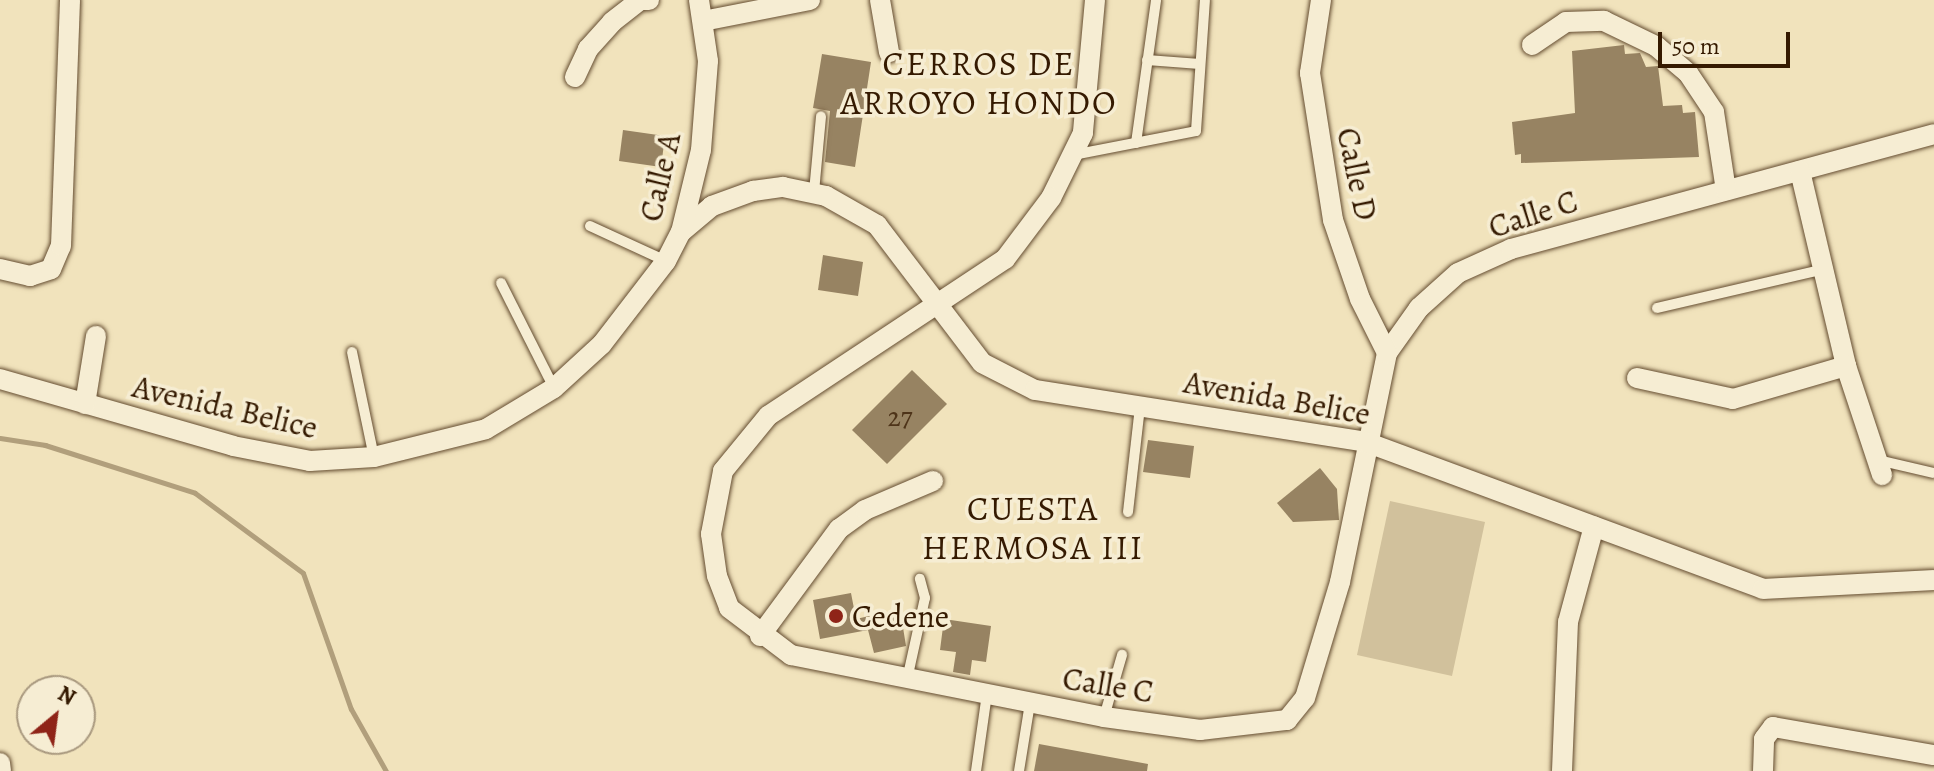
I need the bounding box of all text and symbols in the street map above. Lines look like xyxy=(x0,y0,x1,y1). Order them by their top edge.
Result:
scale bar xyxy=(1662,16,1794,66)
text: 50 m xyxy=(1672,30,1720,62)
district label: CERROS DE ARROYO HONDO xyxy=(841,43,1117,122)
street label: Calle D xyxy=(1328,124,1386,224)
street label: Calle A xyxy=(631,129,689,225)
street label: Calle C xyxy=(1484,182,1582,246)
street label: Avenida Belice xyxy=(1181,363,1373,433)
street label: Avenida Belice xyxy=(129,367,321,447)
house number: 27 xyxy=(887,400,913,434)
district label: CUESTA HERMOSA III xyxy=(922,488,1144,568)
place label: Cedene xyxy=(852,597,949,635)
marker: Cedene xyxy=(827,607,845,625)
street label: Calle C xyxy=(1060,659,1156,711)
north arrow xyxy=(16,675,96,755)
text: N xyxy=(52,679,81,713)

